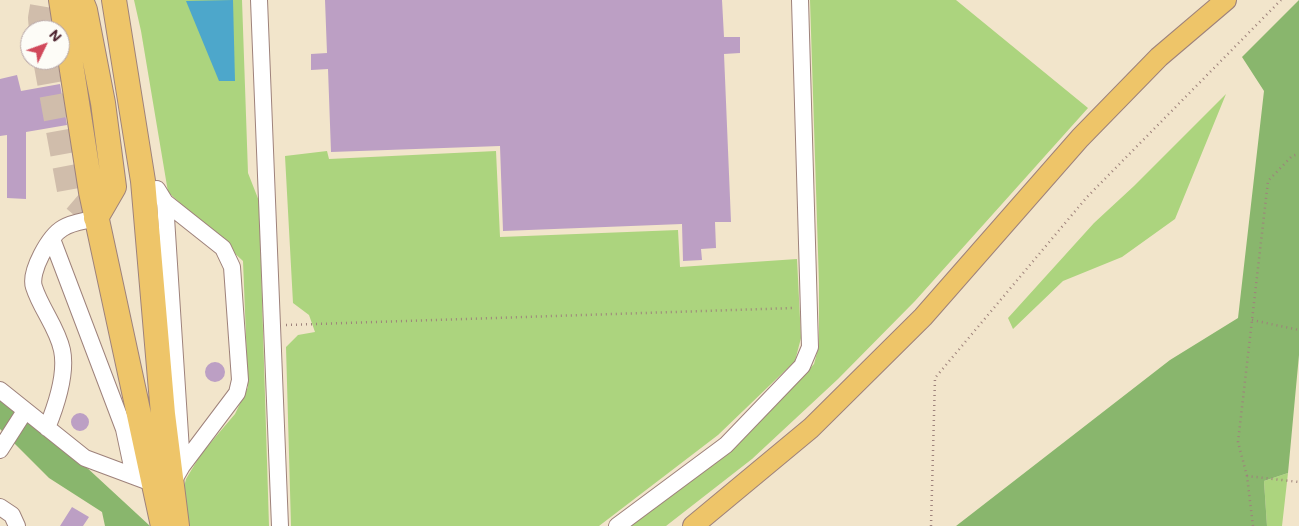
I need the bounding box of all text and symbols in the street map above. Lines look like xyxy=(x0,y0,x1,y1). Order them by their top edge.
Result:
north arrow xyxy=(20,20,70,70)
text: N xyxy=(45,25,66,46)

